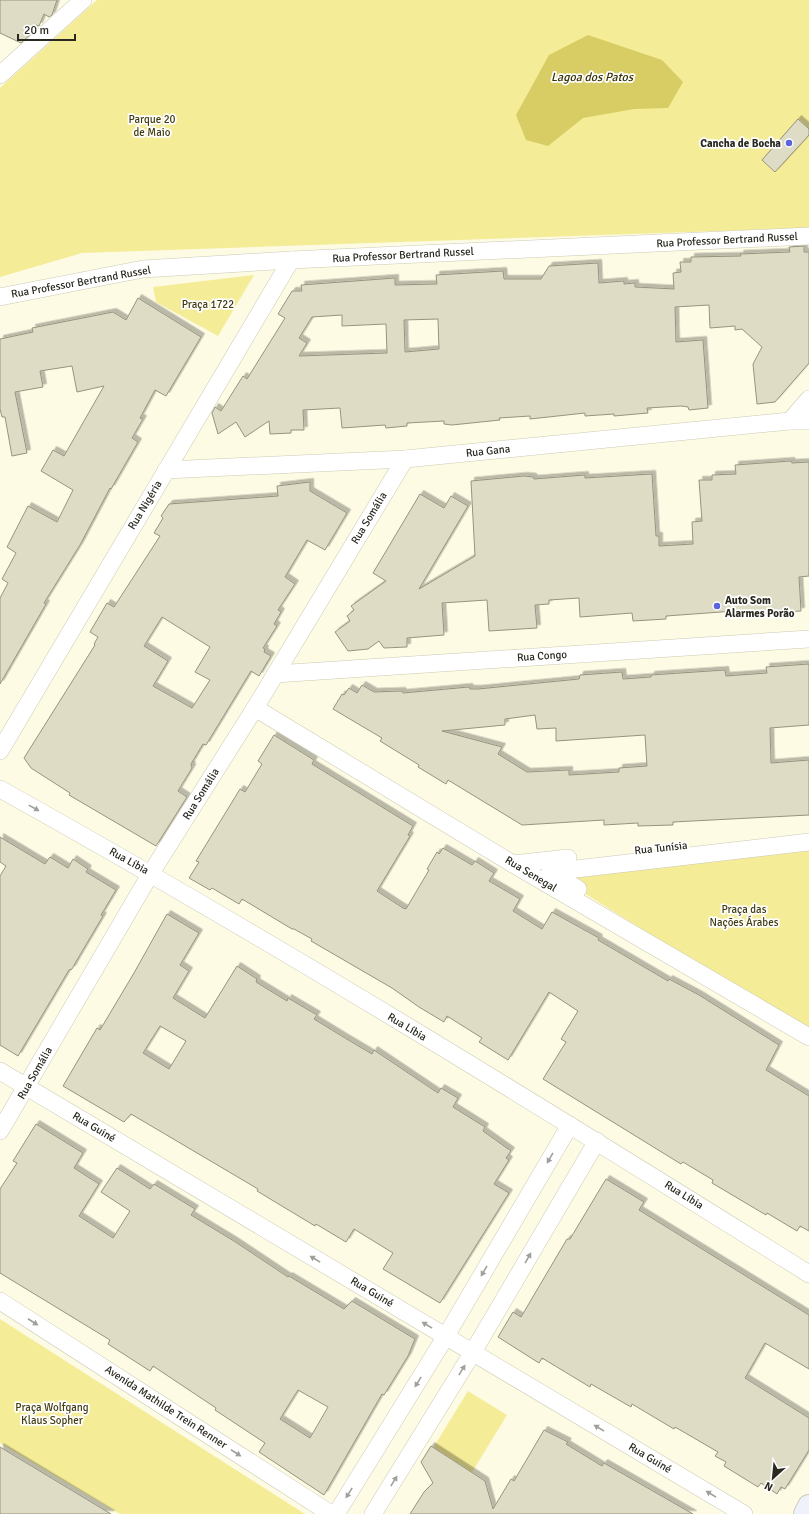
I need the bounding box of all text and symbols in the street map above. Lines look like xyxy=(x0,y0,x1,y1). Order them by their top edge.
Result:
scale bar xyxy=(18,16,75,42)
text: 20 m xyxy=(24,23,49,38)
water label: Lagoa dos Patos xyxy=(551,70,635,85)
park label: Parque 20 de Maio xyxy=(128,113,176,139)
place label: Cancha de Bocha xyxy=(700,137,781,150)
marker: Cancha de Bocha xyxy=(784,138,794,148)
street label: Rua Professor Bertrand Russel xyxy=(656,230,798,250)
street label: Rua Professor Bertrand Russel xyxy=(332,245,474,265)
street label: Rua Professor Bertrand Russel xyxy=(10,263,152,301)
park label: Praça 1722 xyxy=(182,298,234,311)
street label: Rua Gana xyxy=(465,442,511,460)
street label: Rua Nigéria xyxy=(125,478,165,532)
street label: Rua Somália xyxy=(348,489,390,546)
place label: Auto Som Alarmes Porão xyxy=(725,594,795,620)
marker: Auto Som Alarmes Porão xyxy=(712,601,722,611)
street label: Rua Congo xyxy=(517,648,568,664)
street label: Rua Somália xyxy=(180,765,222,822)
one-way arrow xyxy=(28,804,40,811)
street label: Rua Tunísia xyxy=(634,839,689,857)
street label: Rua Líbia xyxy=(107,845,151,877)
street label: Rua Senegal xyxy=(503,853,559,895)
park label: Praça das Nações Árabes xyxy=(710,903,779,929)
street label: Rua Líbia xyxy=(385,1010,429,1044)
street label: Rua Somália xyxy=(15,1044,55,1101)
street label: Rua Guiné xyxy=(70,1109,118,1145)
one-way arrow xyxy=(547,1152,554,1164)
street label: Rua Líbia xyxy=(662,1178,706,1212)
one-way arrow xyxy=(525,1252,532,1264)
one-way arrow xyxy=(309,1255,321,1262)
one-way arrow xyxy=(481,1265,488,1276)
street label: Rua Guiné xyxy=(348,1274,396,1310)
one-way arrow xyxy=(28,1318,38,1326)
one-way arrow xyxy=(421,1322,433,1329)
street label: Avenida Mathilde Trein Renner xyxy=(103,1363,229,1451)
one-way arrow xyxy=(458,1365,466,1375)
one-way arrow xyxy=(414,1376,421,1388)
park label: Praça Wolfgang Klaus Sopher xyxy=(15,1401,89,1427)
one-way arrow xyxy=(593,1424,605,1431)
street label: Rua Guiné xyxy=(626,1440,674,1476)
one-way arrow xyxy=(231,1449,241,1457)
north arrow xyxy=(753,1458,793,1498)
one-way arrow xyxy=(390,1476,398,1486)
text: N xyxy=(762,1479,775,1494)
one-way arrow xyxy=(346,1487,353,1499)
one-way arrow xyxy=(706,1490,716,1498)

